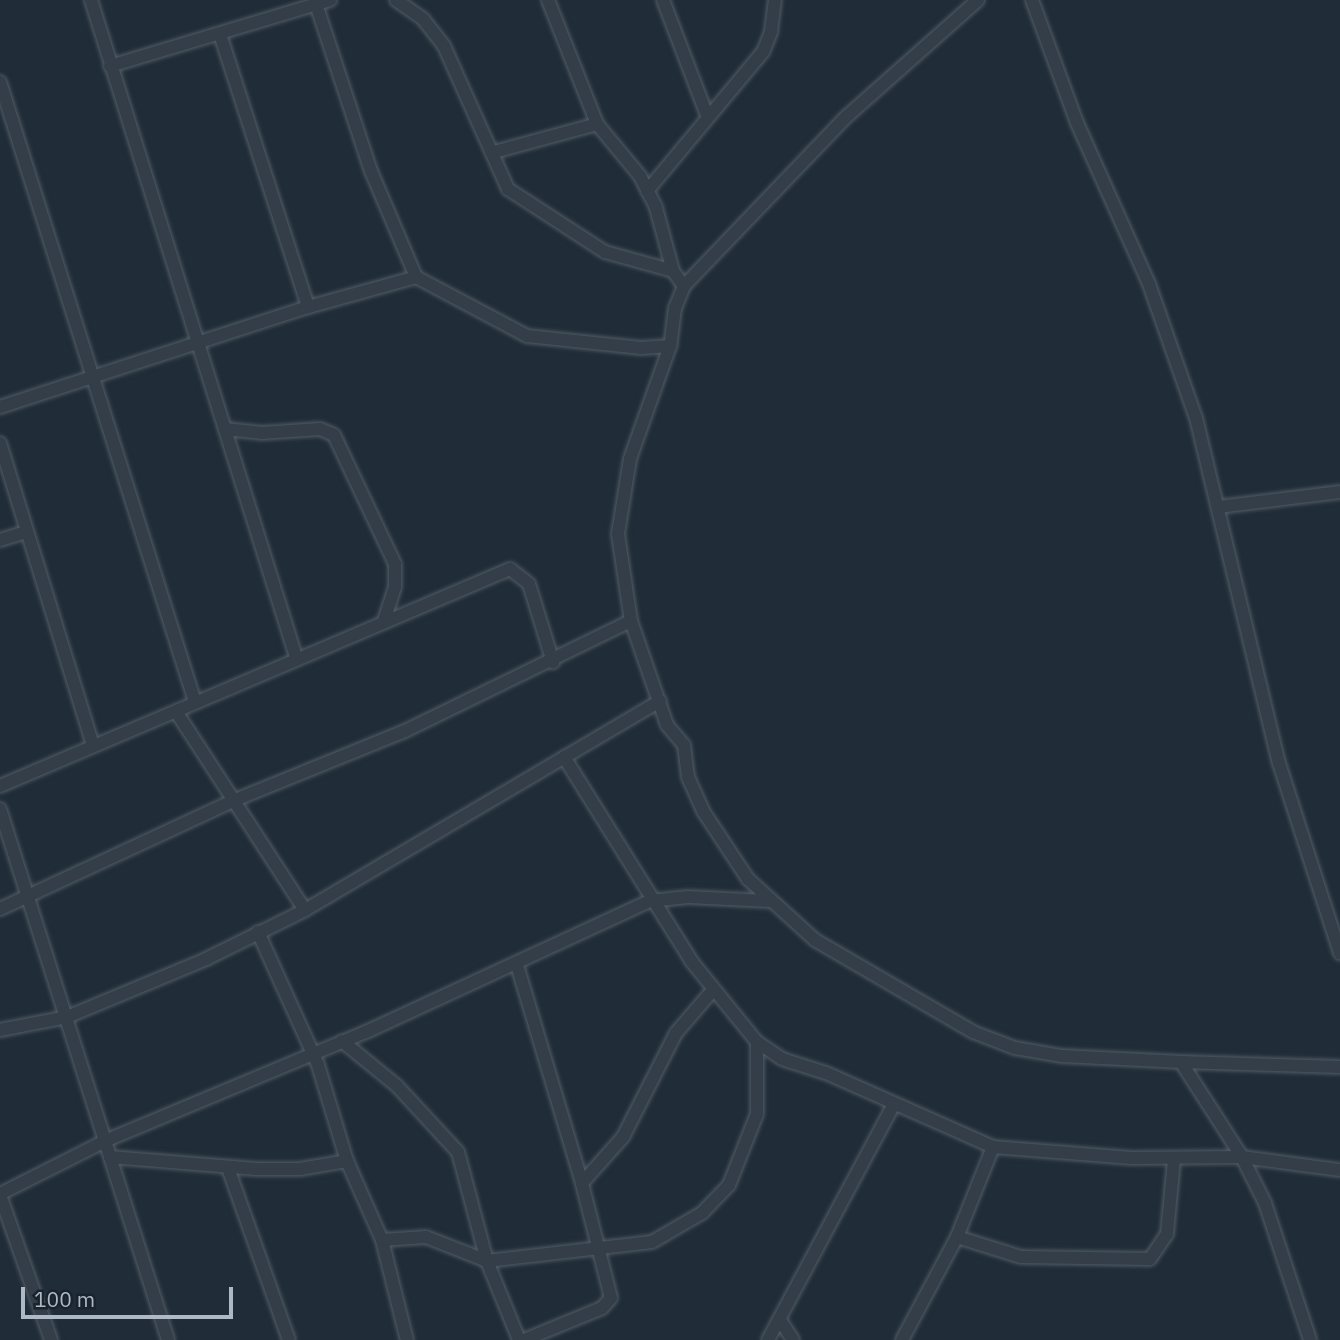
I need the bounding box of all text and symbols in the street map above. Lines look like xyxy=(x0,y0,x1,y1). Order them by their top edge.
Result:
scale bar xyxy=(24,1274,236,1318)
text: 100 m xyxy=(34,1285,95,1313)

